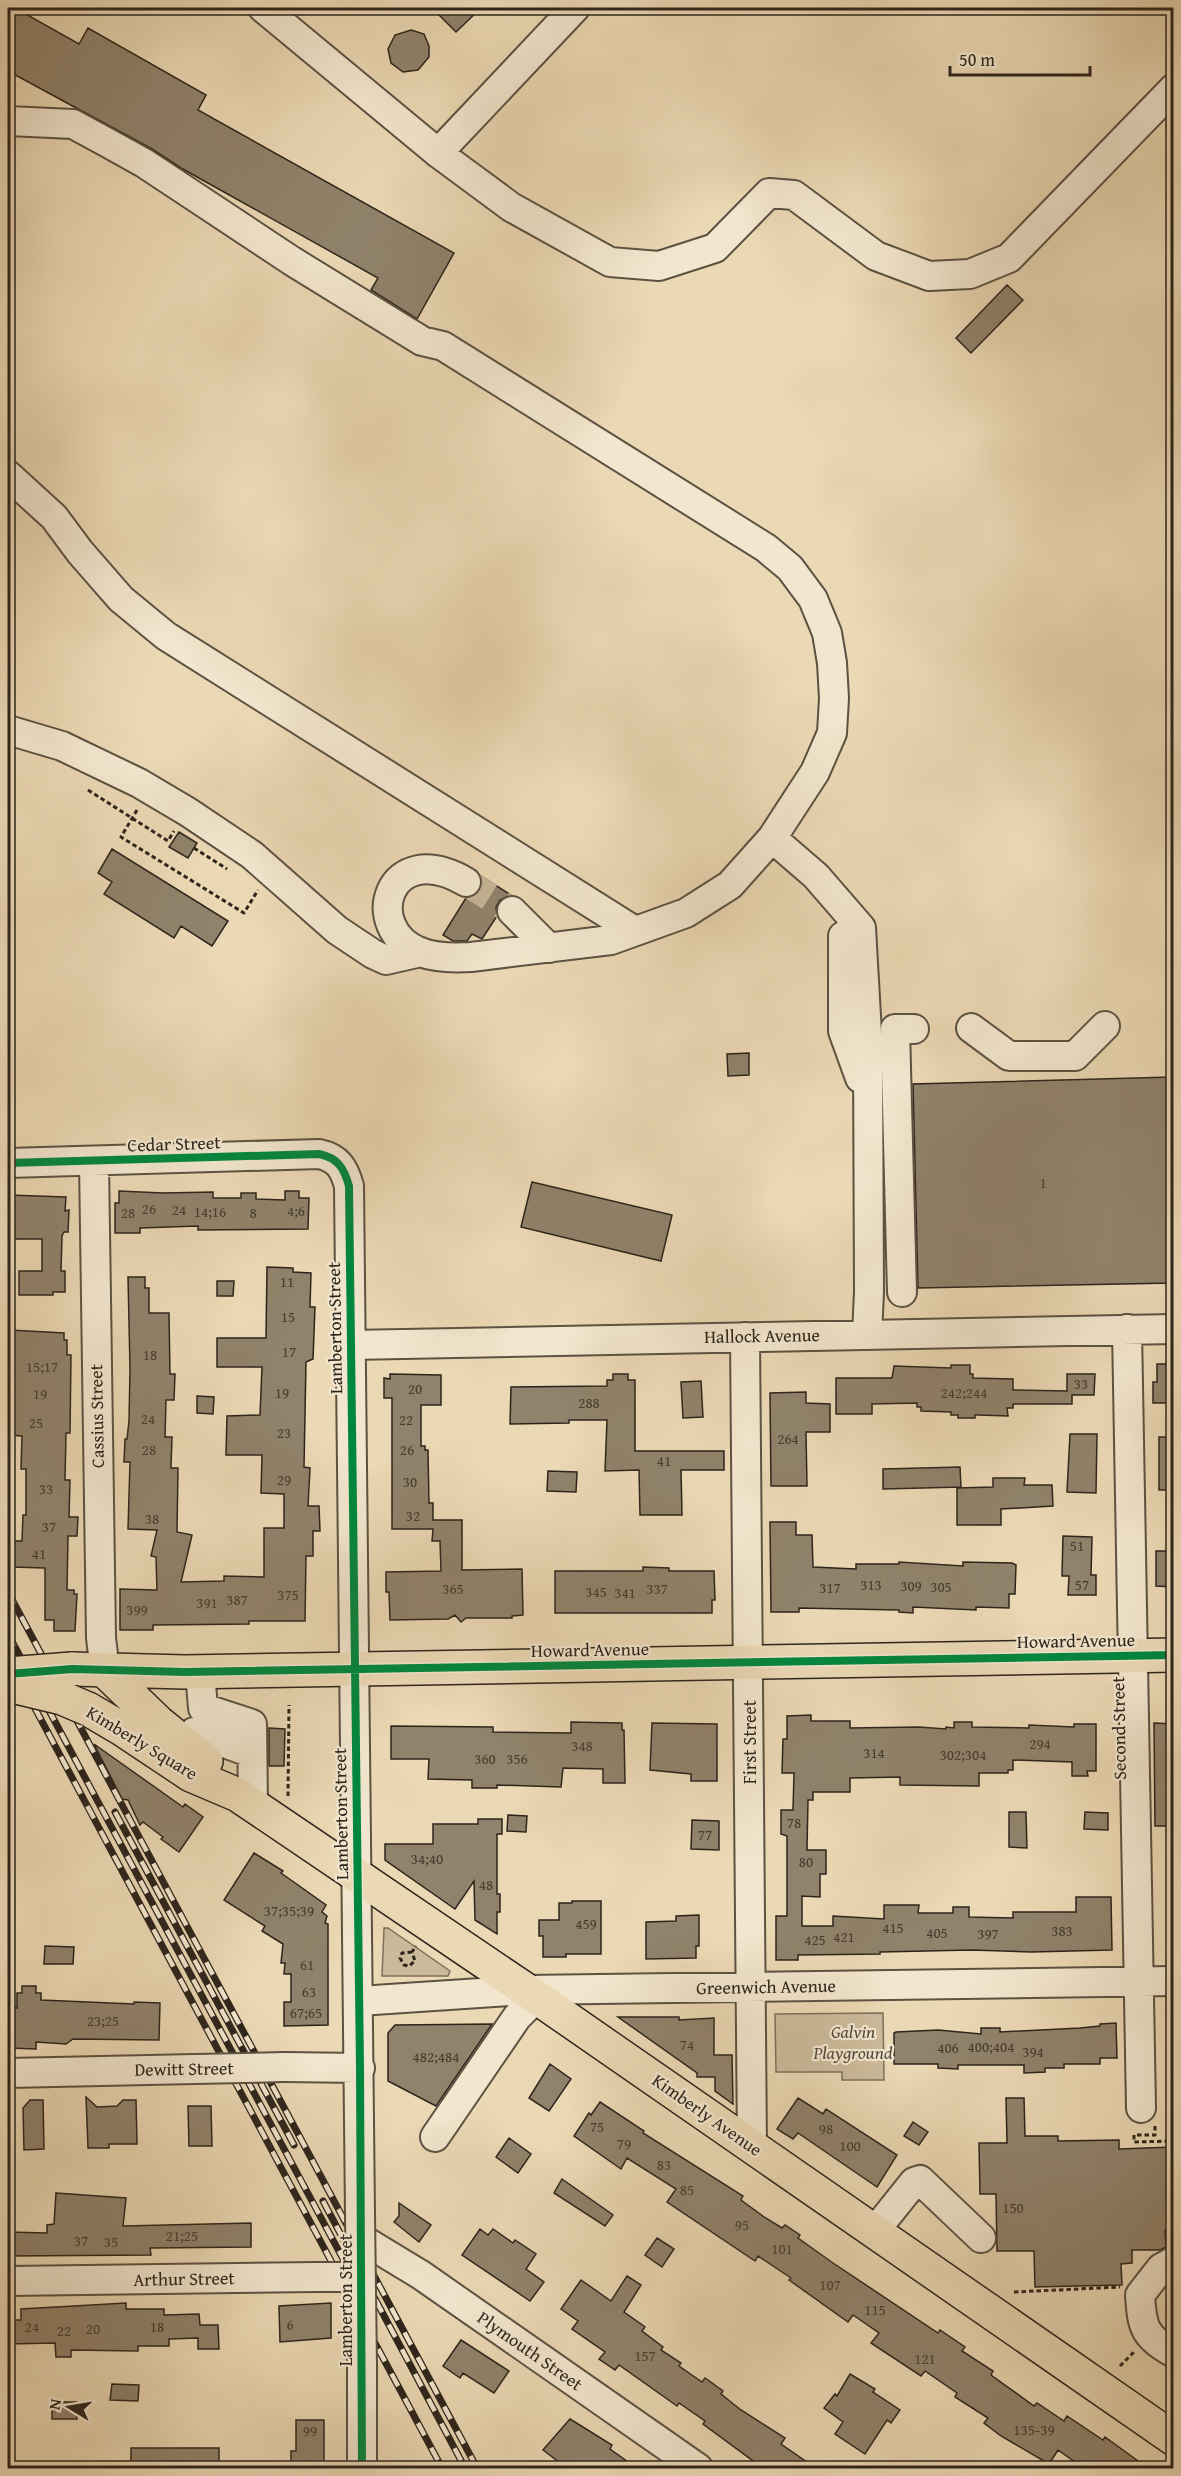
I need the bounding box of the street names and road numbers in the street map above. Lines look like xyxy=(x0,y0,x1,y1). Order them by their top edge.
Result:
street label: Cedar Street xyxy=(127,1128,222,1159)
street label: Lamberton Street xyxy=(320,1261,349,1394)
street label: Hallock Avenue xyxy=(704,1321,820,1350)
street label: Cassius Street xyxy=(82,1363,111,1468)
street label: Howard Avenue xyxy=(1017,1626,1135,1655)
street label: Howard Avenue xyxy=(531,1635,649,1664)
street label: Second Street xyxy=(1104,1675,1133,1780)
street label: Kimberly Square xyxy=(81,1699,203,1787)
street label: First Street xyxy=(736,1699,763,1784)
street label: Lamberton Street xyxy=(326,1747,355,1880)
street label: Greenwich Avenue xyxy=(696,1972,836,2001)
street label: Dewitt Street xyxy=(134,2054,235,2083)
street label: Kimberly Avenue xyxy=(647,2067,768,2163)
street label: Lamberton Street xyxy=(332,2233,359,2366)
street label: Arthur Street xyxy=(133,2264,236,2293)
street label: Plymouth Street xyxy=(472,2304,589,2397)

